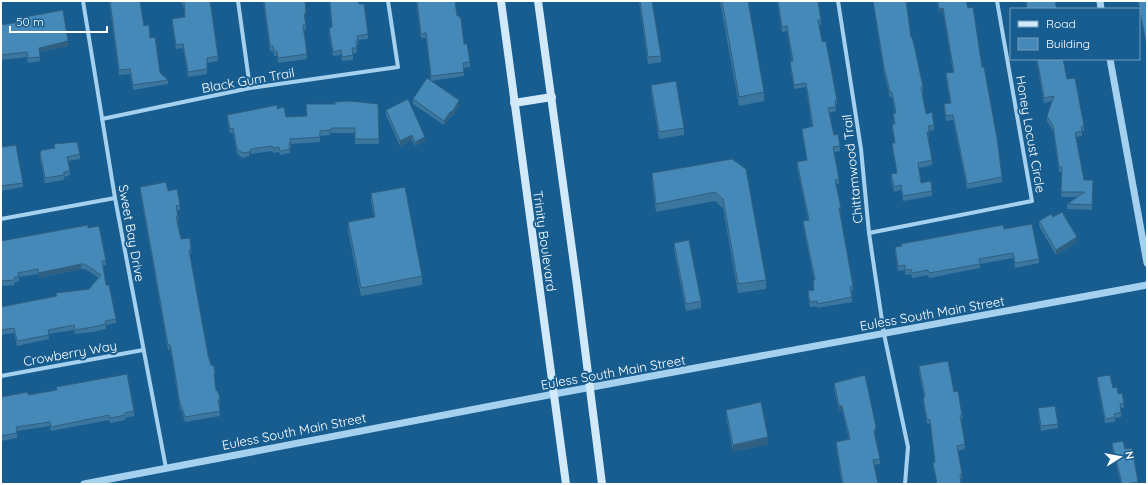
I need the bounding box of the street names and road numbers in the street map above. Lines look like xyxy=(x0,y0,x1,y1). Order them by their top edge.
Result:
street label: Black Gum Trail xyxy=(200,64,296,96)
street label: Honey Locust Circle xyxy=(1013,74,1049,194)
street label: Chittamwood Trail xyxy=(838,114,866,224)
street label: Sweet Bay Drive xyxy=(116,183,148,283)
street label: Trinity Boulevard xyxy=(530,190,560,292)
street label: Euless South Main Street xyxy=(858,292,1006,334)
street label: Crowberry Way xyxy=(22,337,118,369)
street label: Euless South Main Street xyxy=(539,351,687,393)
street label: Euless South Main Street xyxy=(221,409,367,453)

